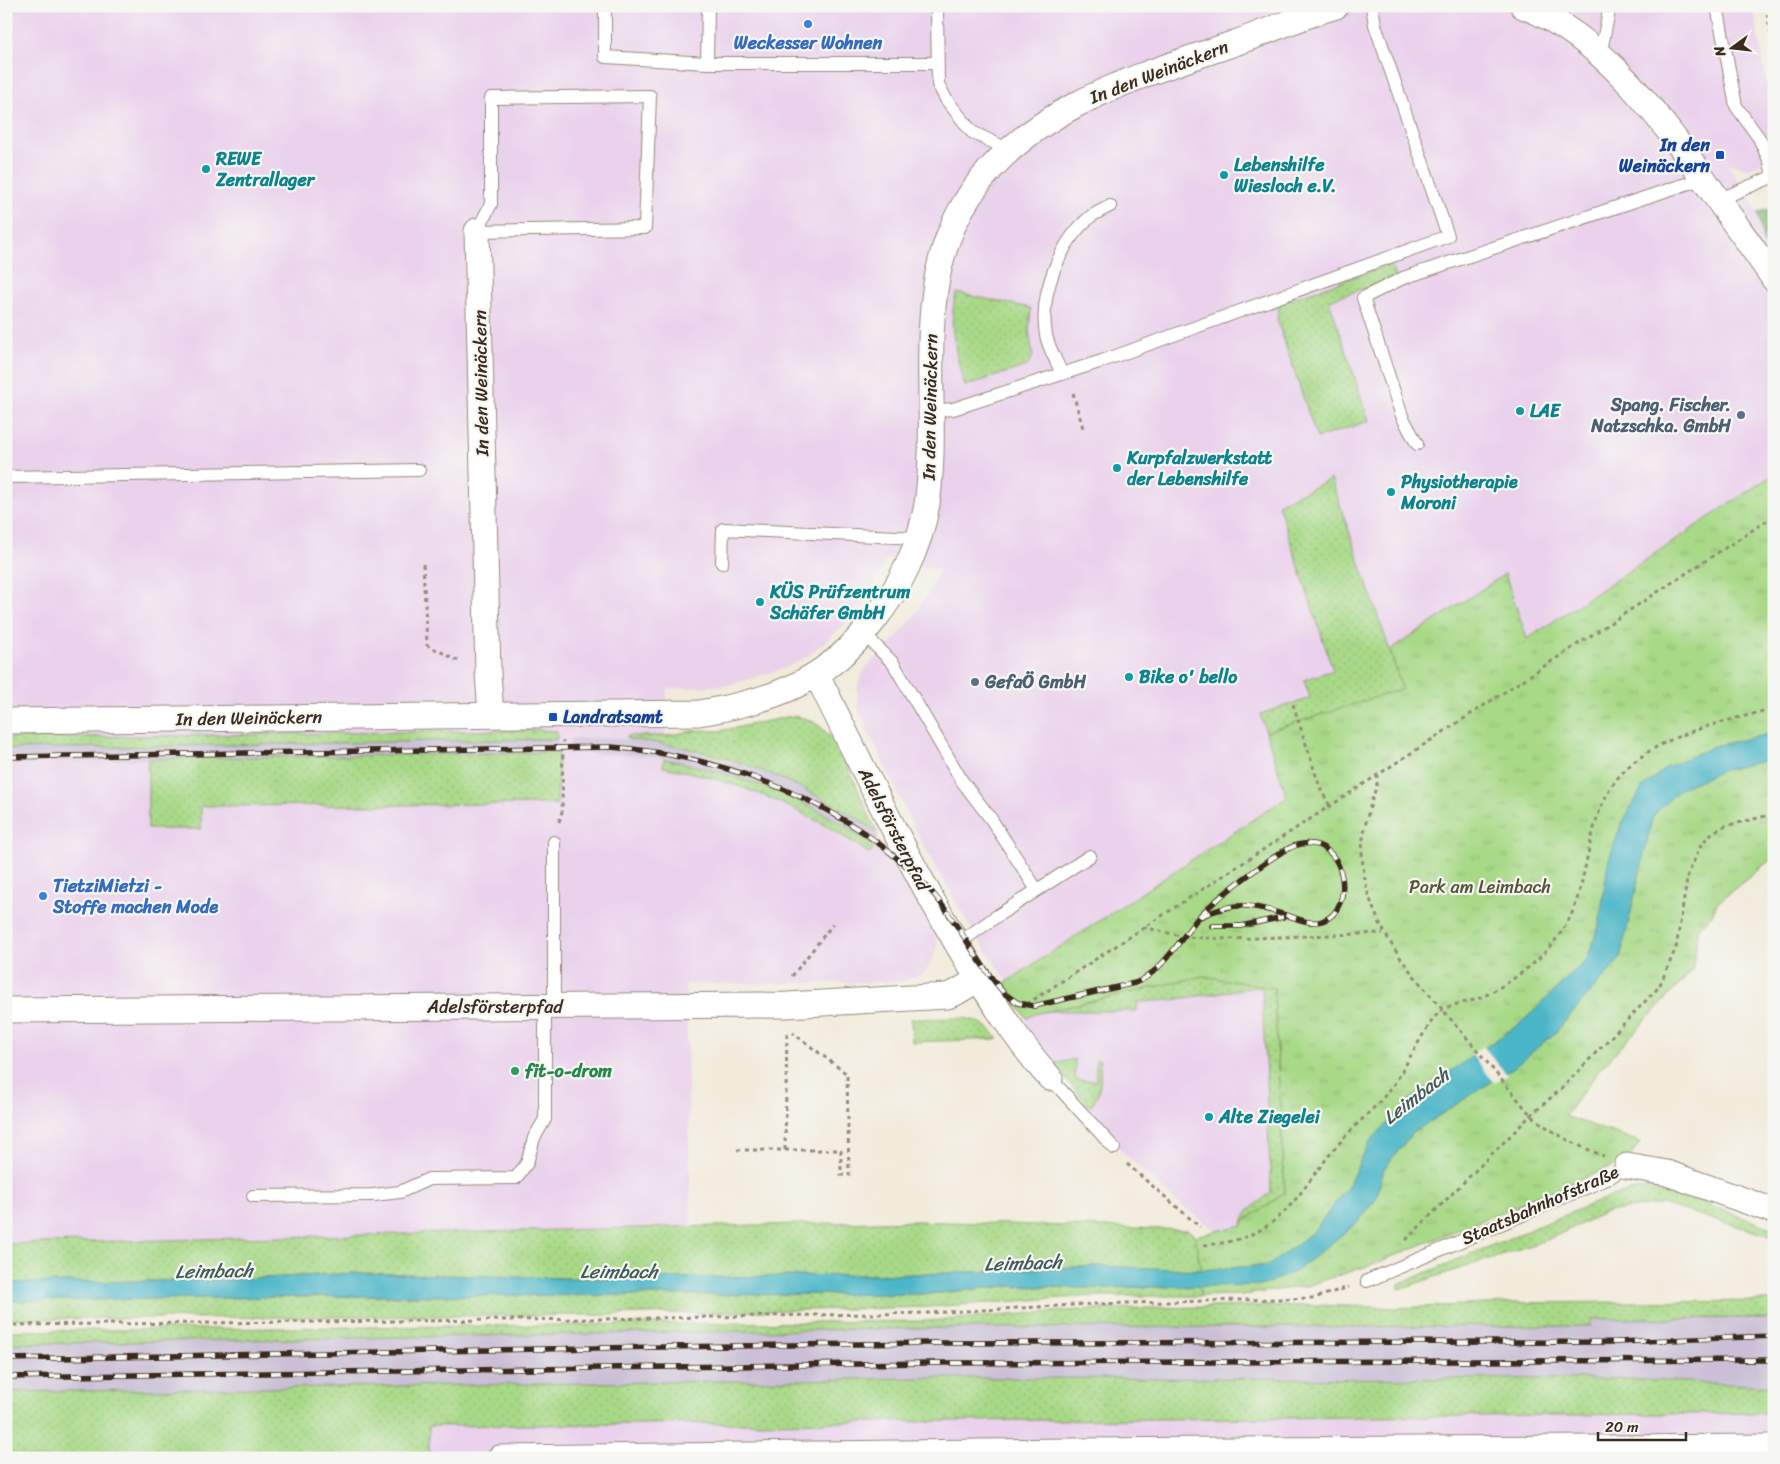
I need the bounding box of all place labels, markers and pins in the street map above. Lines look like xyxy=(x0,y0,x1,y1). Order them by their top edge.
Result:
marker: Weckesser Wohnen xyxy=(802,18,814,30)
place label: Weckesser Wohnen xyxy=(734,27,883,59)
place label: In den Weinäckern xyxy=(1619,129,1710,182)
place label: REWE Zentrallager xyxy=(215,143,316,196)
place label: Lebenshilfe Wiesloch e.V. xyxy=(1234,149,1337,202)
marker: In den Weinäckern xyxy=(1714,149,1726,161)
marker: REWE Zentrallager xyxy=(200,163,212,175)
marker: Lebenshilfe Wiesloch e.V. xyxy=(1218,169,1230,181)
place label: Spang. Fischer. Natzschka. GmbH xyxy=(1590,389,1731,442)
place label: LAE xyxy=(1530,395,1562,427)
marker: LAE xyxy=(1514,405,1526,417)
marker: Spang. Fischer. Natzschka. GmbH xyxy=(1735,409,1747,421)
place label: Kurpfalzwerkstatt der Lebenshilfe xyxy=(1126,442,1272,495)
marker: Kurpfalzwerkstatt der Lebenshilfe xyxy=(1111,462,1123,474)
place label: Physiotherapie Moroni xyxy=(1400,466,1518,519)
marker: Physiotherapie Moroni xyxy=(1385,486,1397,498)
place label: KÜS Prüfzentrum Schäfer GmbH xyxy=(769,576,910,629)
marker: KÜS Prüfzentrum Schäfer GmbH xyxy=(754,596,766,608)
place label: Bike o' bello xyxy=(1139,661,1238,693)
place label: GefaÖ GmbH xyxy=(984,666,1086,698)
marker: Bike o' bello xyxy=(1123,671,1135,683)
marker: GefaÖ GmbH xyxy=(969,676,981,688)
place label: Landratsamt xyxy=(563,701,663,733)
marker: Landratsamt xyxy=(547,711,559,723)
place label: TietziMietzi - Stoffe machen Mode xyxy=(52,870,218,923)
marker: TietziMietzi - Stoffe machen Mode xyxy=(37,890,49,902)
place label: fit-o-drom xyxy=(525,1055,612,1087)
marker: fit-o-drom xyxy=(509,1065,521,1077)
place label: Alte Ziegelei xyxy=(1218,1101,1321,1133)
marker: Alte Ziegelei xyxy=(1203,1111,1215,1123)

